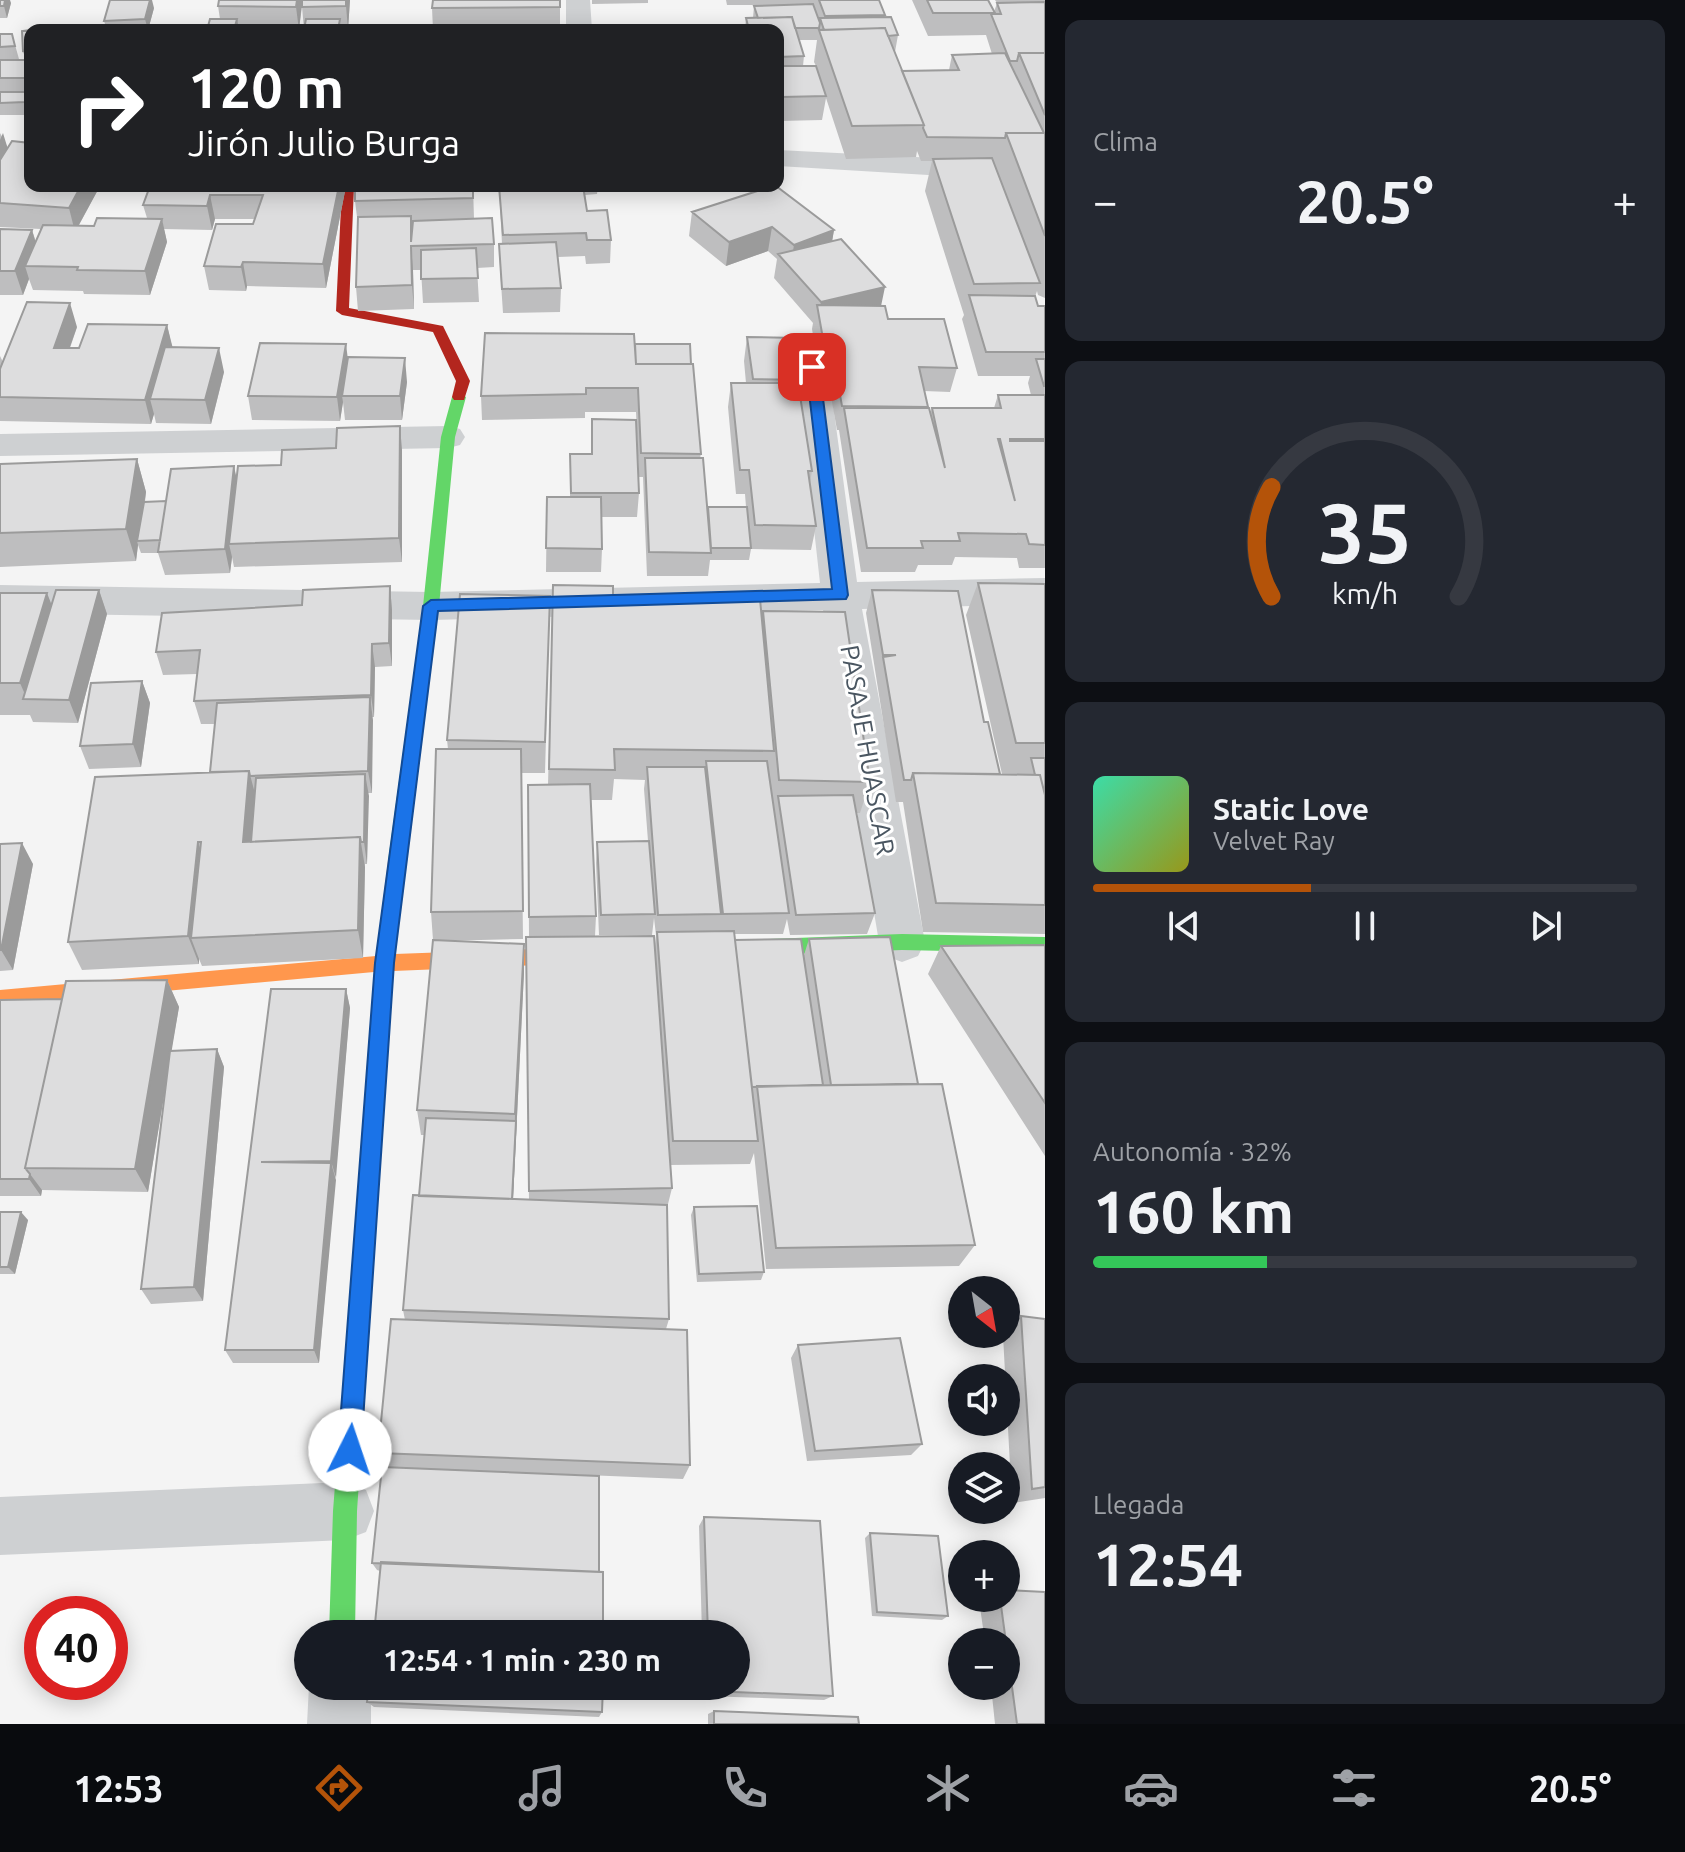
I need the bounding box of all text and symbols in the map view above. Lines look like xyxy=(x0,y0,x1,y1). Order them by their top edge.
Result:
icon: right xyxy=(56,56,160,160)
text: 120 m xyxy=(188,56,344,119)
text: Jirón Julio Burga xyxy=(188,122,460,163)
text: Clima xyxy=(1093,127,1158,156)
text: 20.5° xyxy=(1296,167,1434,234)
text: − xyxy=(1093,176,1118,225)
text: + xyxy=(1612,176,1637,225)
pin xyxy=(778,333,846,401)
icon: arrive xyxy=(790,345,834,389)
text: 35 xyxy=(1318,485,1412,579)
text: km/h xyxy=(1332,577,1398,609)
street label: PASAJE HUASCAR xyxy=(835,643,901,857)
text: Static Love xyxy=(1213,792,1369,826)
text: Velvet Ray xyxy=(1213,826,1335,855)
icon: previous xyxy=(1162,904,1206,948)
icon: pause xyxy=(1343,904,1387,948)
icon: next xyxy=(1524,904,1568,948)
text: Autonomía · 32% xyxy=(1093,1137,1292,1166)
text: 160 km xyxy=(1093,1177,1294,1244)
north arrow xyxy=(948,1276,1020,1348)
map controls xyxy=(948,1276,1020,1700)
button: sound xyxy=(948,1364,1020,1436)
position arrow xyxy=(308,1408,392,1492)
button: layers xyxy=(948,1452,1020,1524)
text: Llegada xyxy=(1093,1490,1184,1519)
text: 12:54 xyxy=(1093,1530,1243,1597)
button: + xyxy=(948,1540,1020,1612)
speed limit sign: 40 xyxy=(24,1596,128,1700)
button: − xyxy=(948,1628,1020,1700)
text: 12:54 · 1 min · 230 m xyxy=(383,1643,661,1677)
icon: directions xyxy=(311,1760,367,1816)
icon: music xyxy=(514,1760,570,1816)
icon: phone xyxy=(717,1760,773,1816)
icon: climate xyxy=(920,1760,976,1816)
icon: car xyxy=(1123,1760,1179,1816)
icon: filters xyxy=(1326,1760,1382,1816)
text: 12:53 xyxy=(74,1768,164,1809)
text: 20.5° xyxy=(1529,1768,1611,1809)

